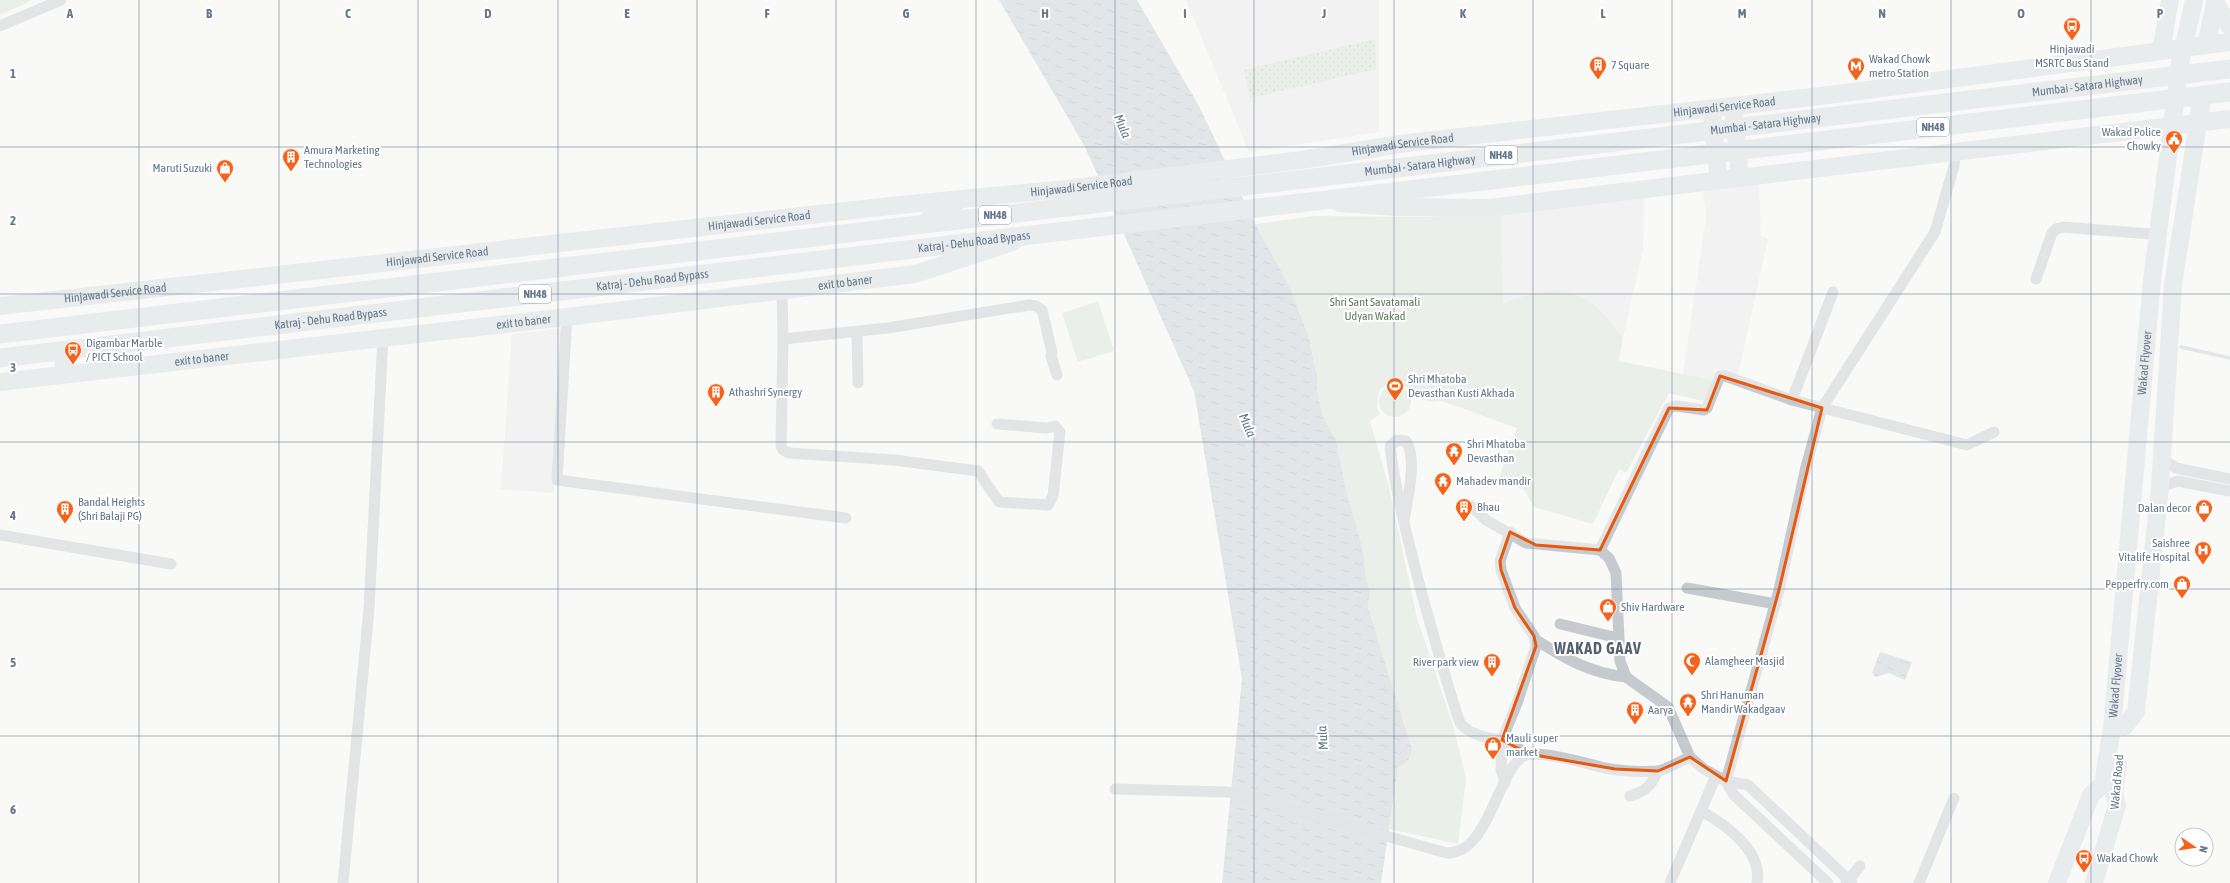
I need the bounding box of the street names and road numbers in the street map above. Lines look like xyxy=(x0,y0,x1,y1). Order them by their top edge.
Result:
street label: Mumbai - Satara Highway xyxy=(2031,72,2144,99)
street label: Hinjawadi Service Road xyxy=(1672,94,1776,120)
street label: Mumbai - Satara Highway xyxy=(1709,111,1822,138)
road number: NH48 xyxy=(1917,118,1949,136)
street label: Hinjawadi Service Road xyxy=(1351,131,1454,159)
road number: NH48 xyxy=(1485,146,1517,164)
street label: Mumbai - Satara Highway xyxy=(1364,152,1476,179)
street label: Hinjawadi Service Road xyxy=(1030,174,1133,199)
road number: NH48 xyxy=(979,206,1011,224)
street label: Hinjawadi Service Road xyxy=(707,208,811,233)
street label: Katraj - Dehu Road Bypass xyxy=(917,228,1031,255)
street label: Hinjawadi Service Road xyxy=(385,244,489,270)
street label: Katraj - Dehu Road Bypass xyxy=(595,267,709,294)
street label: exit to baner xyxy=(817,272,874,293)
street label: Hinjawadi Service Road xyxy=(63,280,167,306)
road number: NH48 xyxy=(519,285,551,303)
street label: Katraj - Dehu Road Bypass xyxy=(274,305,388,332)
street label: exit to baner xyxy=(496,312,552,332)
street label: Wakad Flyover xyxy=(2135,330,2154,395)
street label: exit to baner xyxy=(174,349,230,369)
street label: Wakad Flyover xyxy=(2106,652,2126,718)
street label: Wakad Road xyxy=(2108,754,2126,810)

